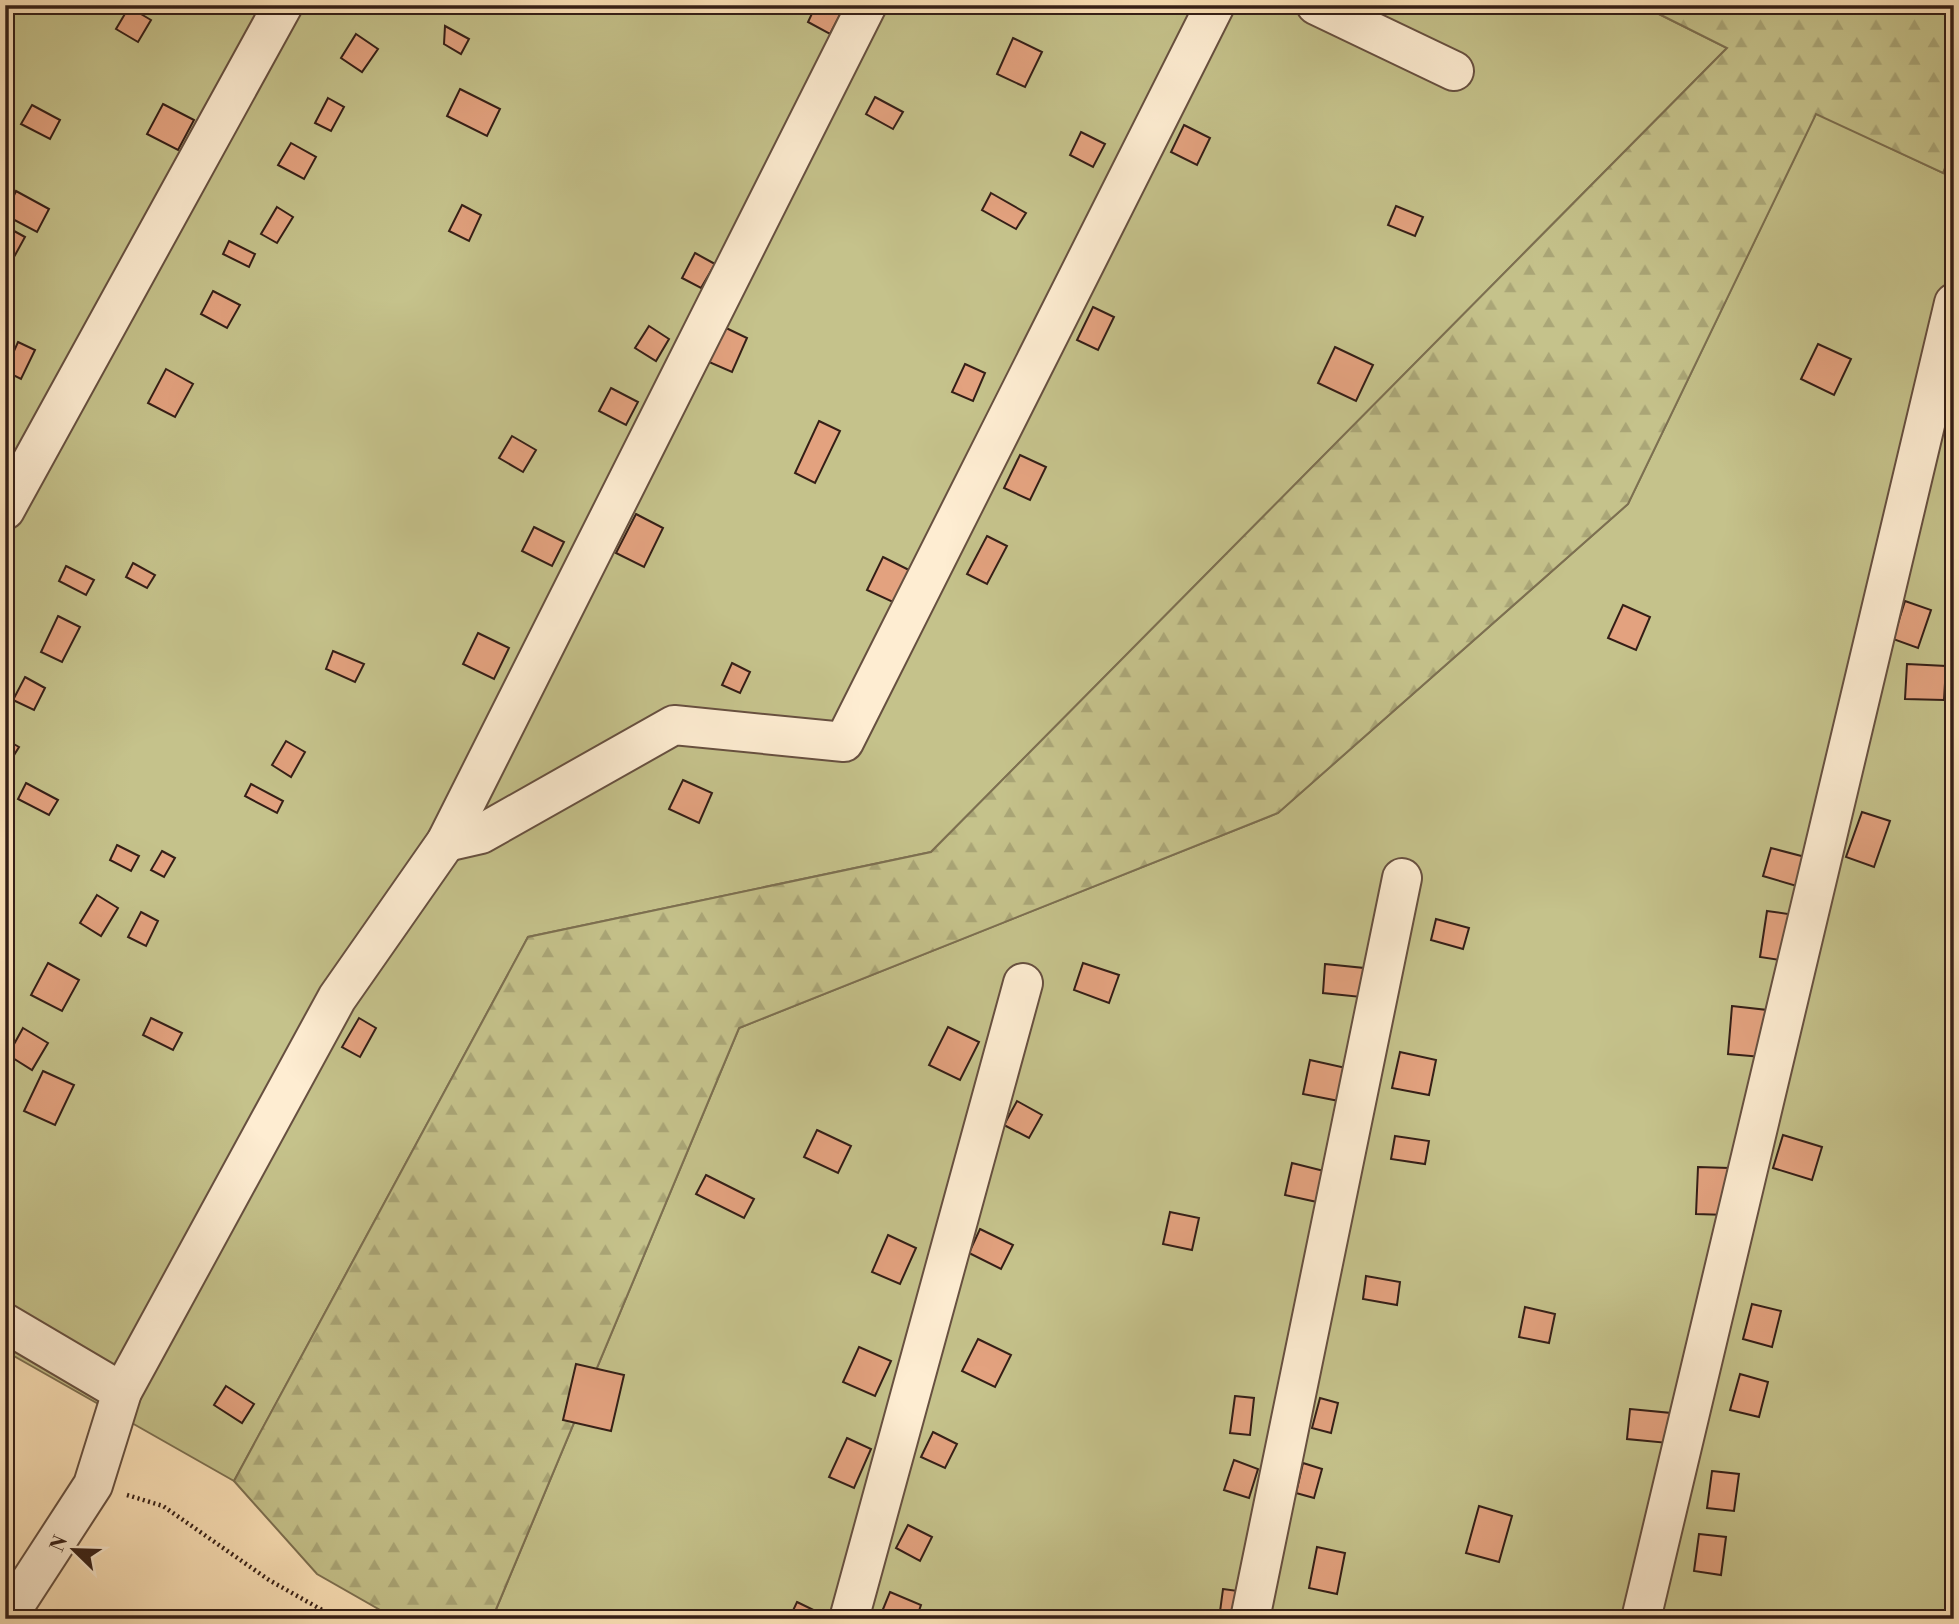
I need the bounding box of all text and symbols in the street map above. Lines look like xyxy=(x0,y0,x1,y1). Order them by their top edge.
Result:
north arrow xyxy=(38,1516,108,1586)
text: N xyxy=(45,1532,73,1555)

